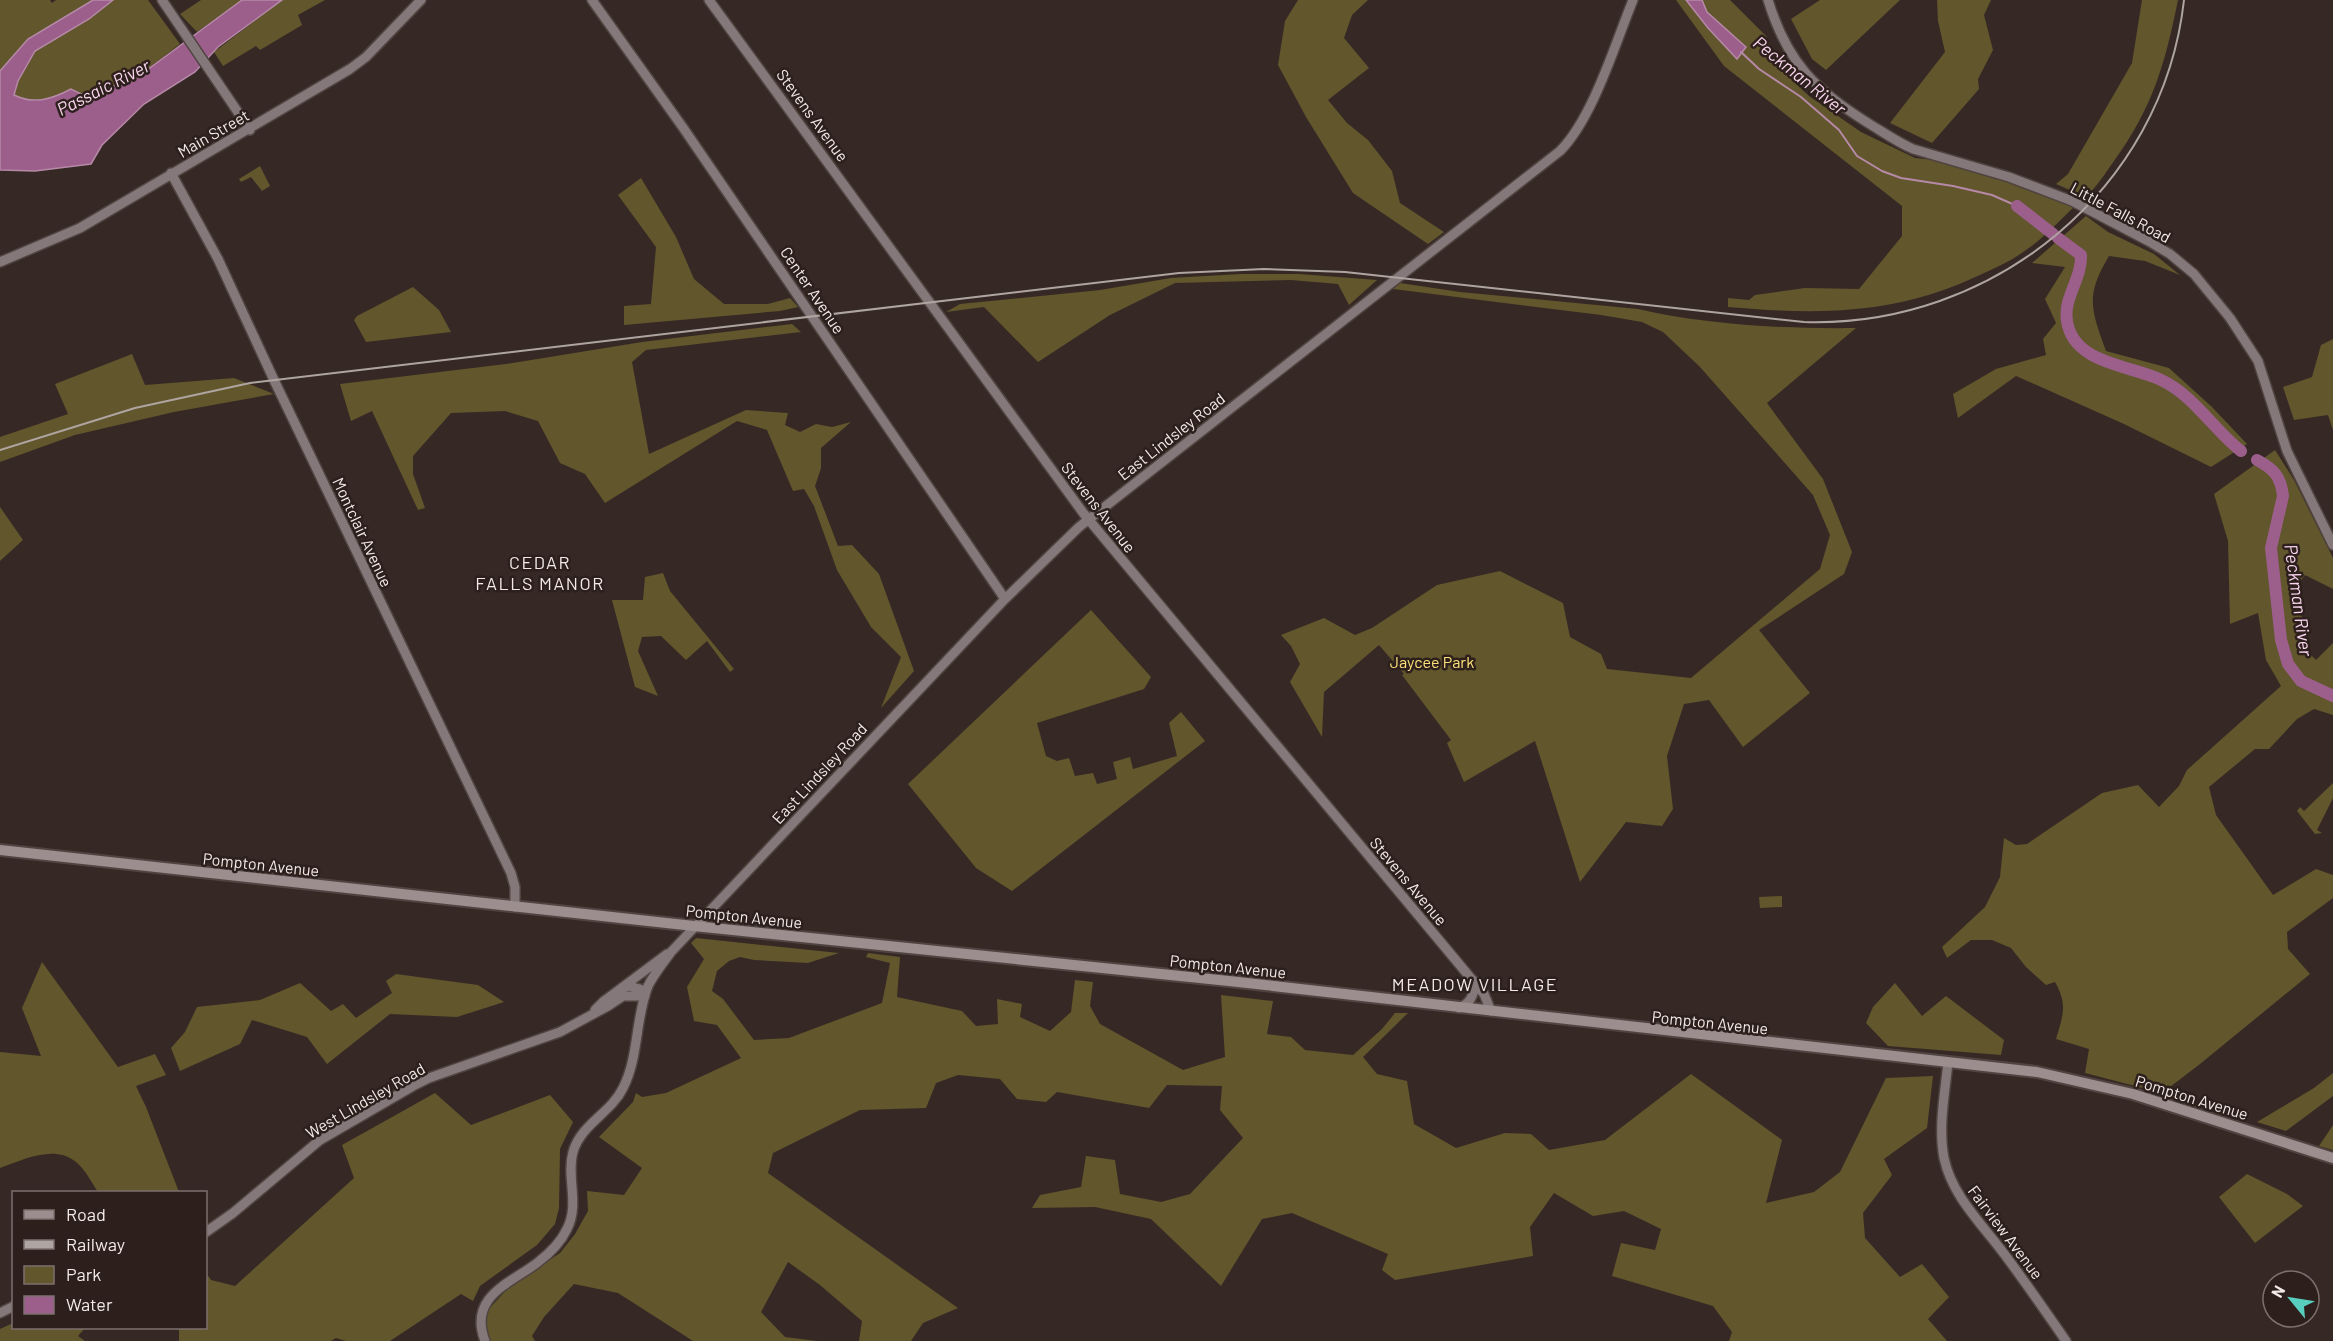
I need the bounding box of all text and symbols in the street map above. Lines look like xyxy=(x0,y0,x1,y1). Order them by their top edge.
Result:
water label: Peckman River xyxy=(1749,31,1851,119)
water label: Passaic River xyxy=(53,54,154,120)
street label: Stevens Avenue xyxy=(773,65,853,165)
street label: Main Street xyxy=(174,105,252,161)
street label: Little Falls Road xyxy=(2068,178,2174,246)
street label: Center Avenue xyxy=(777,243,849,337)
street label: East Lindsley Road xyxy=(1114,388,1228,484)
street label: Stevens Avenue xyxy=(1058,458,1140,556)
street label: Montclair Avenue xyxy=(329,474,397,590)
water label: Peckman River xyxy=(2280,543,2318,658)
district label: CEDAR FALLS MANOR xyxy=(475,551,605,594)
park label: Jaycee Park xyxy=(1390,652,1474,671)
street label: East Lindsley Road xyxy=(768,719,870,827)
street label: Stevens Avenue xyxy=(1367,833,1451,929)
street label: Pompton Avenue xyxy=(202,848,320,880)
street label: Pompton Avenue xyxy=(685,900,803,932)
street label: Pompton Avenue xyxy=(1169,950,1287,982)
district label: MEADOW VILLAGE xyxy=(1392,973,1558,995)
street label: Pompton Avenue xyxy=(1651,1006,1769,1038)
street label: West Lindsley Road xyxy=(302,1058,428,1142)
street label: Pompton Avenue xyxy=(2133,1071,2251,1123)
street label: Fairview Avenue xyxy=(1964,1181,2048,1283)
legend xyxy=(12,1191,207,1329)
text: Road xyxy=(66,1203,106,1225)
text: Railway xyxy=(66,1233,125,1255)
text: Park xyxy=(66,1263,101,1285)
north arrow xyxy=(2261,1269,2321,1329)
text: N xyxy=(2267,1282,2288,1301)
text: Water xyxy=(66,1293,113,1315)

